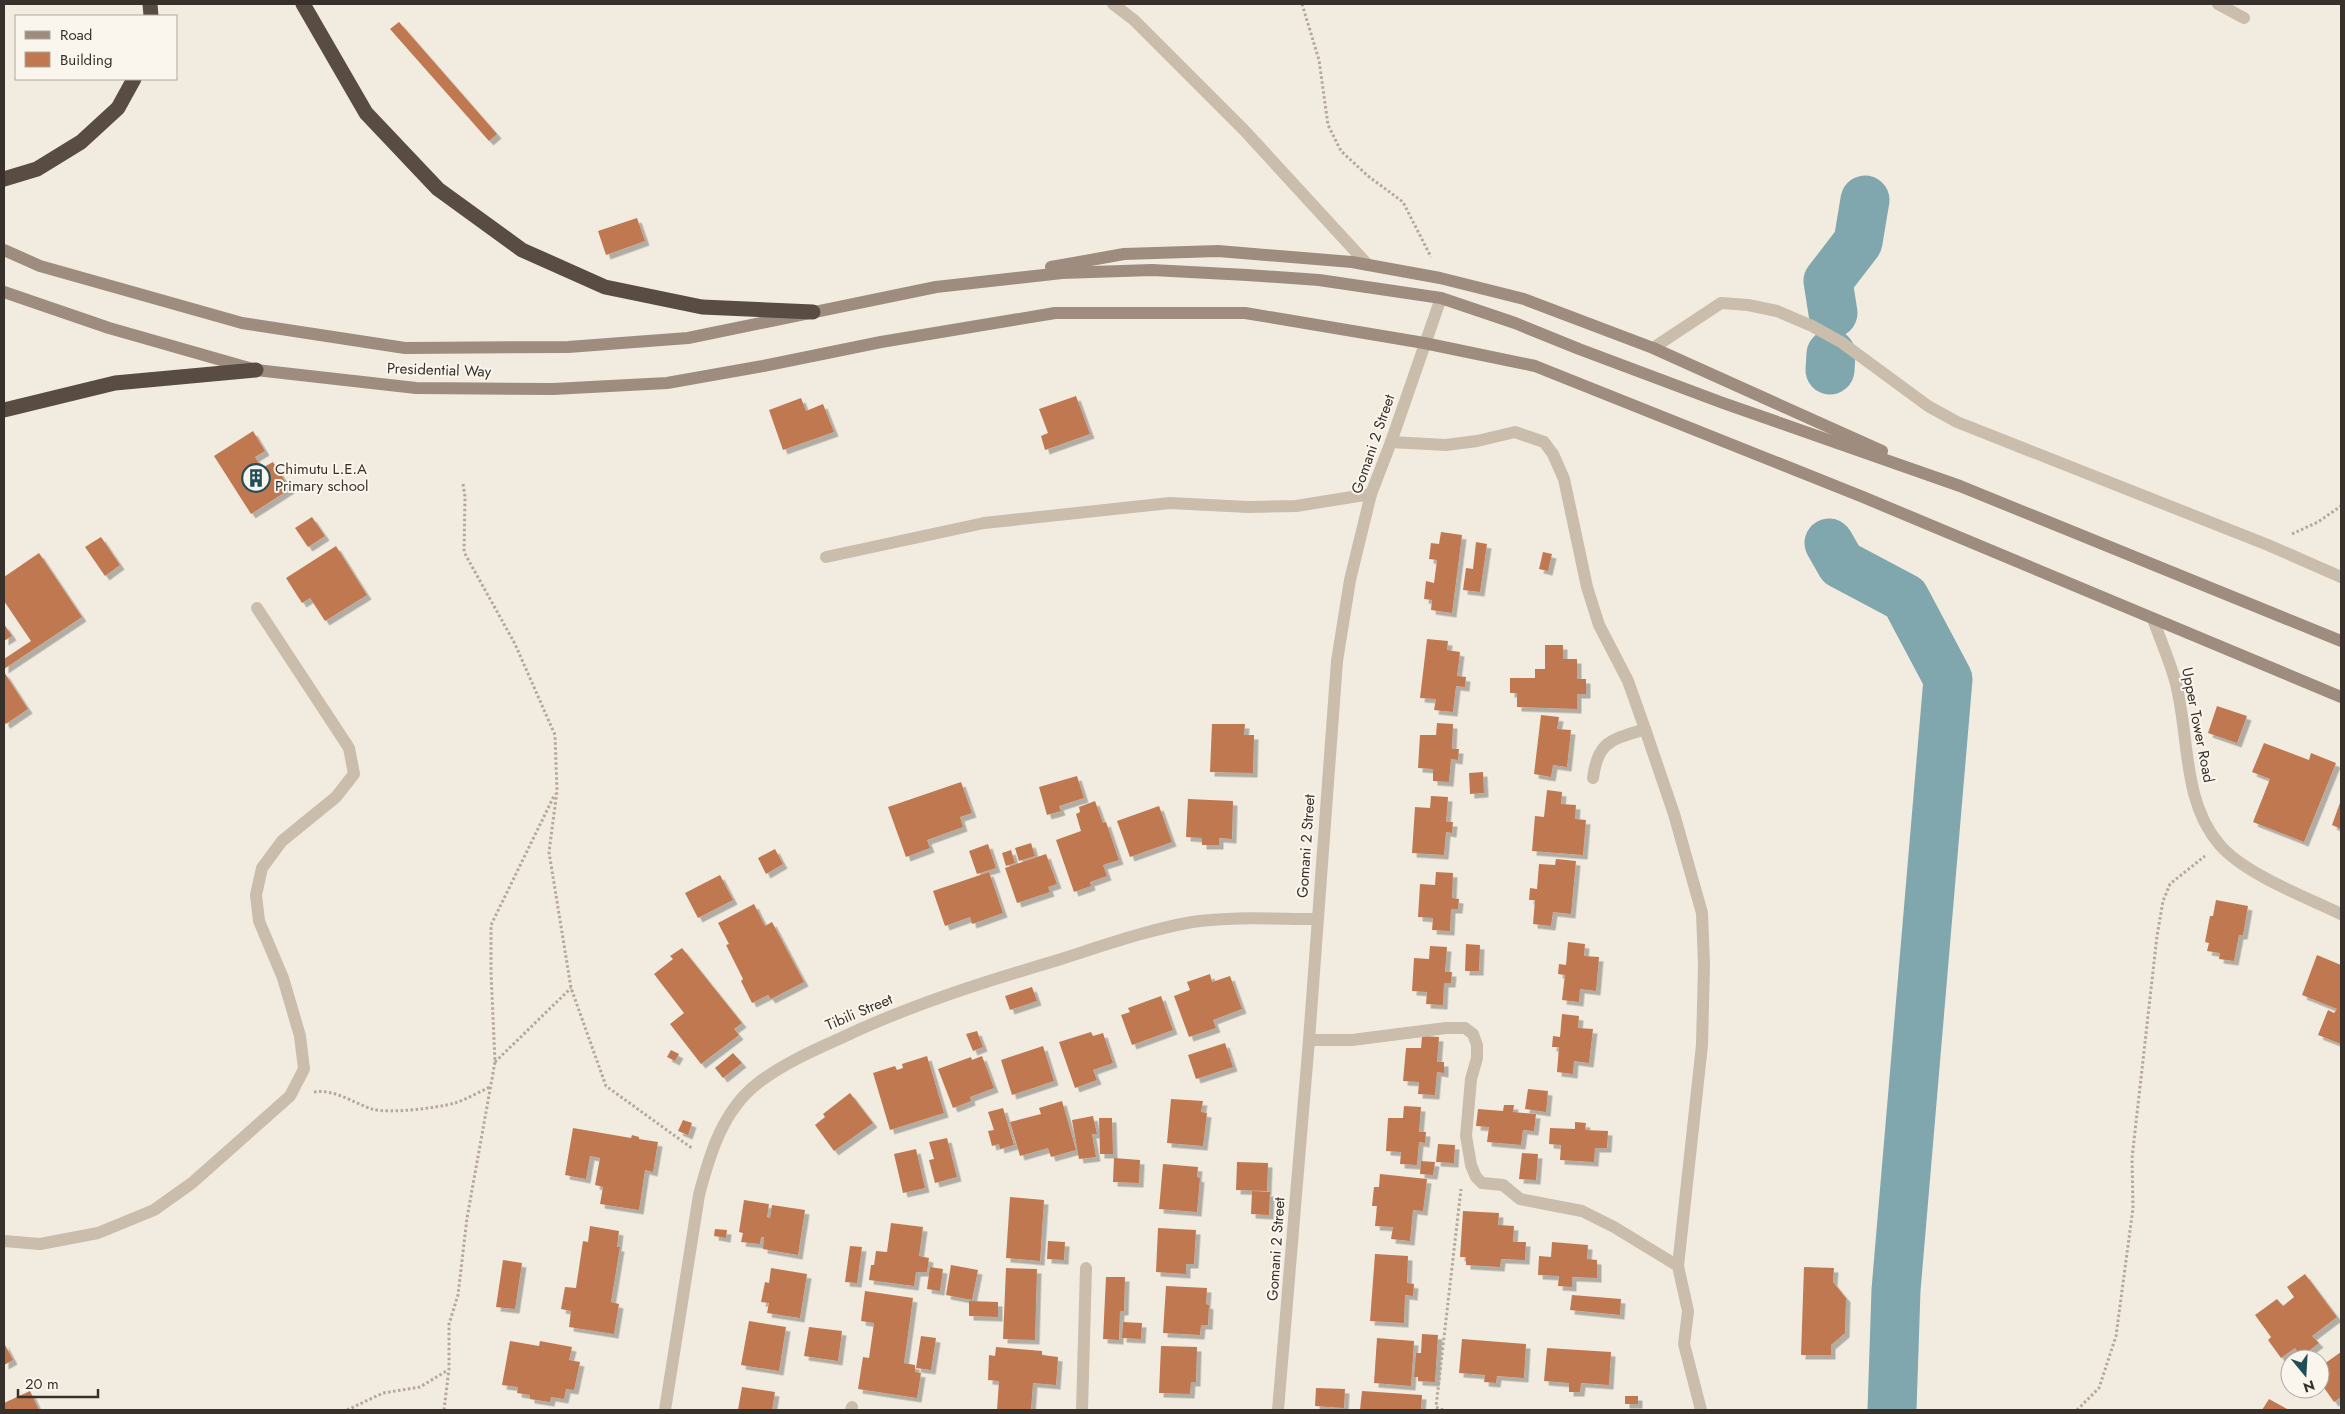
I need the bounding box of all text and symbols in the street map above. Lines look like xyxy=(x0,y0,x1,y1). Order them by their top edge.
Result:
legend xyxy=(15,15,178,80)
text: Road xyxy=(60,24,92,46)
text: Building xyxy=(60,49,112,71)
street label: Presidential Way xyxy=(386,357,492,383)
street label: Gomani 2 Street xyxy=(1346,391,1400,497)
place label: Chimutu L.E.A Primary school xyxy=(275,458,369,497)
building icon: Chimutu L.E.A Primary school xyxy=(241,463,271,493)
street label: Upper Tower Road xyxy=(2176,665,2220,785)
street label: Gomani 2 Street xyxy=(1291,793,1321,899)
street label: Tibili Street xyxy=(822,988,896,1036)
street label: Gomani 2 Street xyxy=(1261,1196,1291,1302)
north arrow xyxy=(2280,1349,2330,1399)
scale bar xyxy=(18,1366,98,1398)
text: 20 m xyxy=(25,1373,59,1395)
text: N xyxy=(2301,1375,2317,1398)

